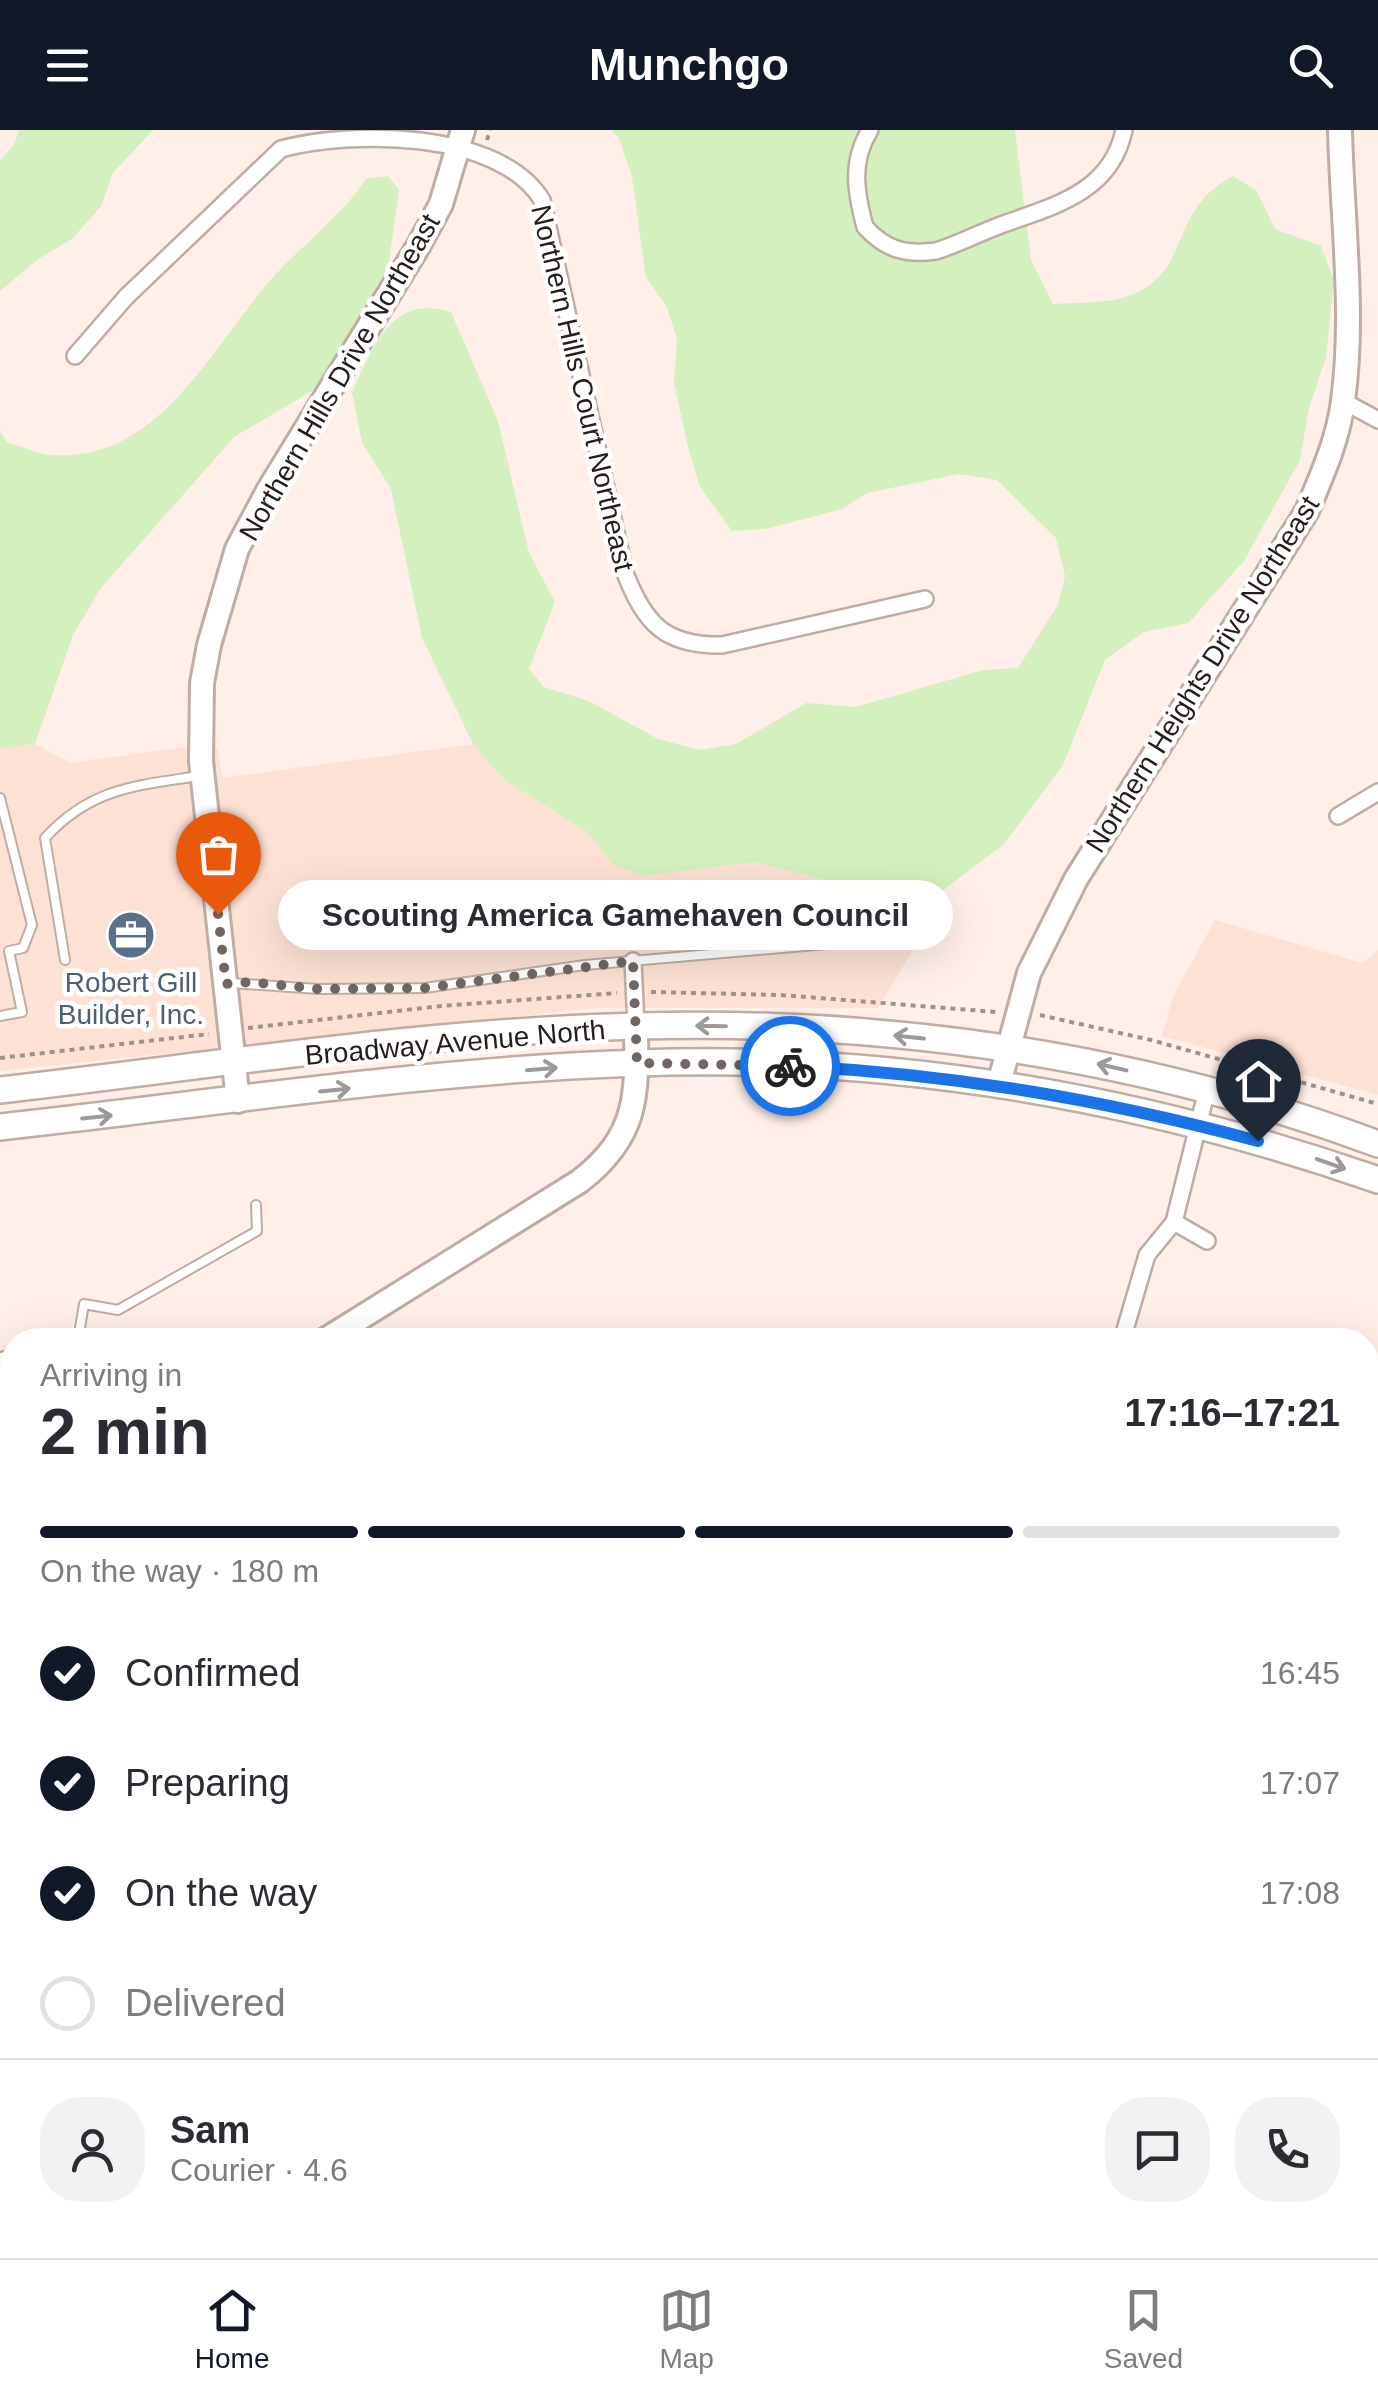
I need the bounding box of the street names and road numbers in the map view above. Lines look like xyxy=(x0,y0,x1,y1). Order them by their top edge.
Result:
street label: Northern Hills Court Northeast xyxy=(525,202,640,575)
street label: Northern Hills Drive Northeast xyxy=(233,208,446,546)
street label: Northern Heights Drive Northeast xyxy=(1080,490,1325,858)
street label: Broadway Avenue North xyxy=(304,1014,607,1071)

